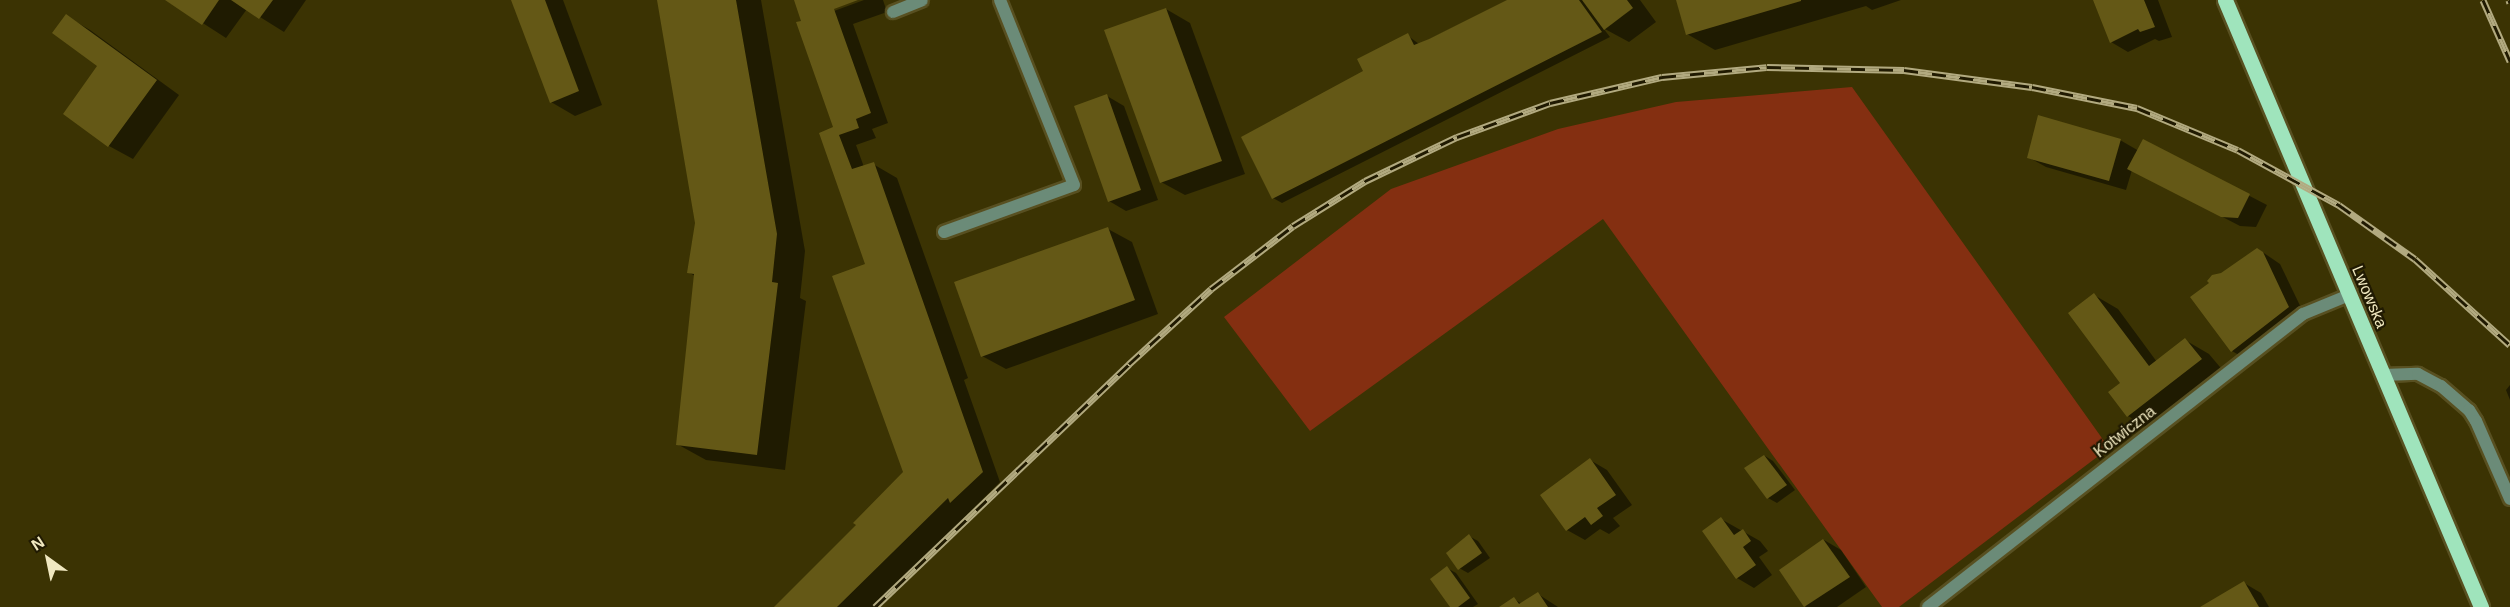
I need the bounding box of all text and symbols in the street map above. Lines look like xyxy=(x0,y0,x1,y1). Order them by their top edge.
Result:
street label: Lwowska xyxy=(2347,263,2391,331)
street label: Kotwiczna xyxy=(2090,402,2160,462)
north arrow xyxy=(18,529,78,589)
text: N xyxy=(28,533,47,554)

